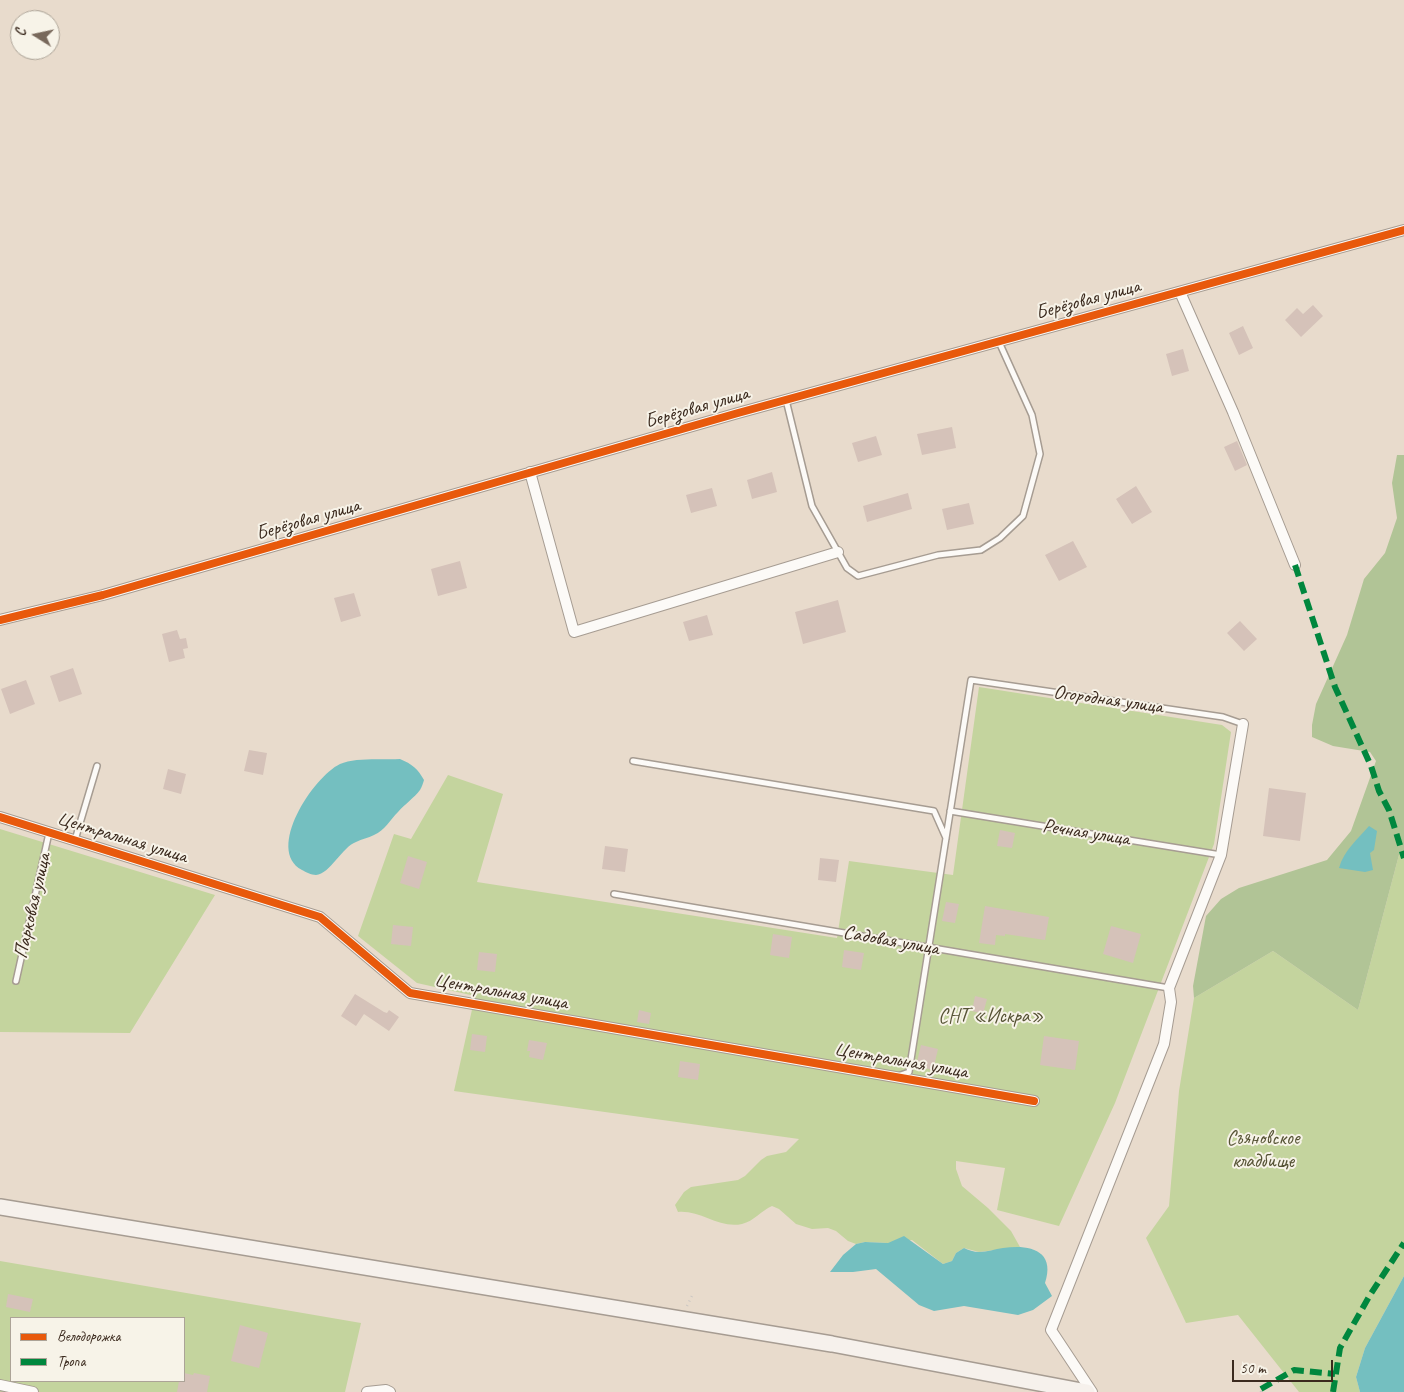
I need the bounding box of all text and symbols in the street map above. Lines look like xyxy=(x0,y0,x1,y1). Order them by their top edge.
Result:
north arrow xyxy=(10,10,60,60)
text: С xyxy=(12,28,30,37)
street label: Берёзовая улица xyxy=(1033,275,1143,325)
street label: Берёзовая улица xyxy=(642,382,752,434)
street label: Берёзовая улица xyxy=(253,494,363,546)
street label: Огородная улица xyxy=(1052,680,1164,720)
street label: Центральная улица xyxy=(54,807,190,869)
street label: Речная улица xyxy=(1041,814,1131,852)
street label: Парковая улица xyxy=(9,851,57,961)
street label: Садовая улица xyxy=(841,921,941,961)
street label: Центральная улица xyxy=(432,968,570,1016)
park label: СНТ «Искра» xyxy=(938,1005,1044,1029)
street label: Центральная улица xyxy=(832,1037,970,1085)
park label: Съяновское кладбище xyxy=(1227,1127,1299,1174)
legend xyxy=(10,1317,185,1382)
text: Велодорожка xyxy=(57,1327,120,1346)
scale bar xyxy=(1234,1350,1335,1382)
text: Тропа xyxy=(57,1352,85,1371)
text: 50 m xyxy=(1240,1359,1266,1378)

